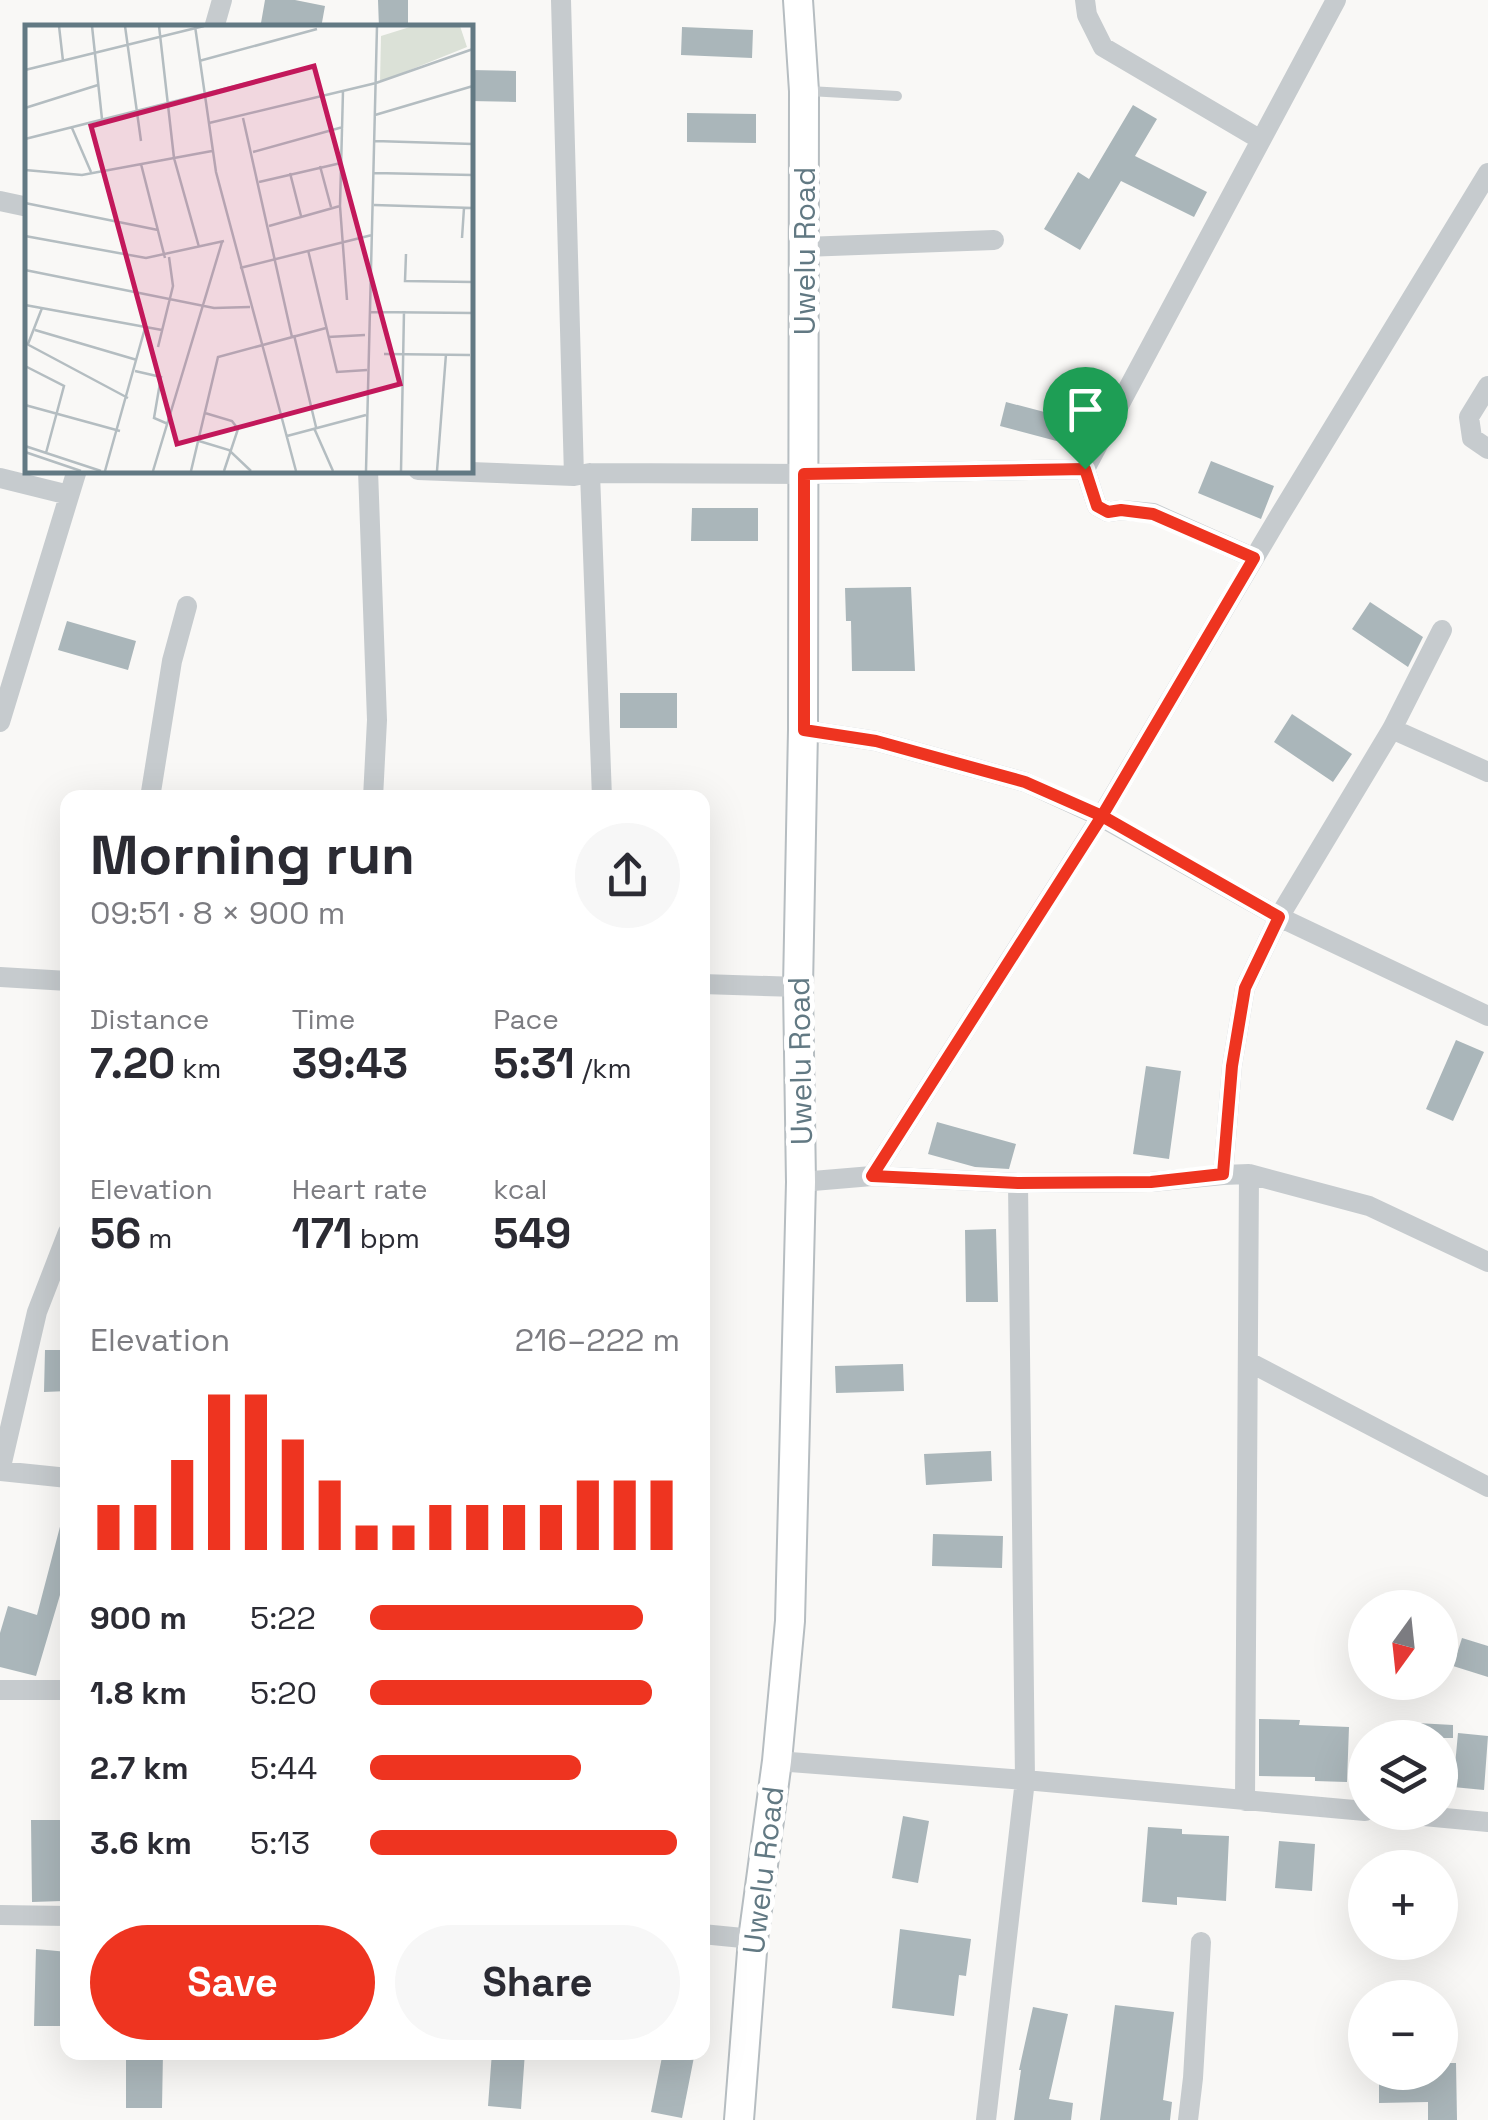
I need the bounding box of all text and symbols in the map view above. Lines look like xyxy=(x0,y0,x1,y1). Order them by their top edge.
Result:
inset map xyxy=(25,25,472,472)
street label: Uwelu Road xyxy=(785,167,824,335)
pin xyxy=(1043,367,1128,470)
icon: arrive xyxy=(1058,382,1113,437)
text: Morning run xyxy=(90,820,415,890)
button: share xyxy=(575,823,680,928)
text: 09:51 · 8 × 900 m xyxy=(90,893,345,933)
street label: Uwelu Road xyxy=(779,976,821,1146)
text: Distance xyxy=(90,1001,209,1037)
text: Time xyxy=(292,1001,355,1037)
text: Pace xyxy=(493,1001,559,1037)
text: 7.20 xyxy=(90,1037,175,1090)
text: 39:43 xyxy=(292,1037,408,1090)
text: 5:31 xyxy=(493,1037,575,1090)
text: km xyxy=(175,1050,221,1086)
text: /km xyxy=(575,1050,632,1086)
text: Elevation xyxy=(90,1171,213,1207)
text: Heart rate xyxy=(292,1171,428,1207)
text: kcal xyxy=(493,1171,547,1207)
text: 56 xyxy=(90,1207,141,1260)
text: 171 xyxy=(292,1207,352,1260)
text: 549 xyxy=(493,1207,571,1260)
text: m xyxy=(141,1220,172,1256)
text: bpm xyxy=(352,1220,420,1256)
text: Elevation xyxy=(90,1320,230,1360)
text: 216–222 m xyxy=(515,1320,680,1360)
north arrow xyxy=(1348,1590,1458,1700)
map controls xyxy=(1348,1590,1458,2090)
text: 900 m xyxy=(90,1598,187,1638)
text: 5:22 xyxy=(250,1598,316,1638)
text: 1.8 km xyxy=(90,1673,187,1713)
text: 5:20 xyxy=(250,1673,317,1713)
button: layers xyxy=(1348,1720,1458,1830)
text: 2.7 km xyxy=(90,1748,189,1788)
text: 5:44 xyxy=(250,1748,317,1788)
street label: Uwelu Road xyxy=(733,1784,793,1956)
text: 3.6 km xyxy=(90,1823,192,1863)
text: 5:13 xyxy=(250,1823,310,1863)
button: + xyxy=(1348,1850,1458,1960)
button: Save xyxy=(90,1925,375,2040)
button: Share xyxy=(395,1925,680,2040)
button: − xyxy=(1348,1980,1458,2090)

